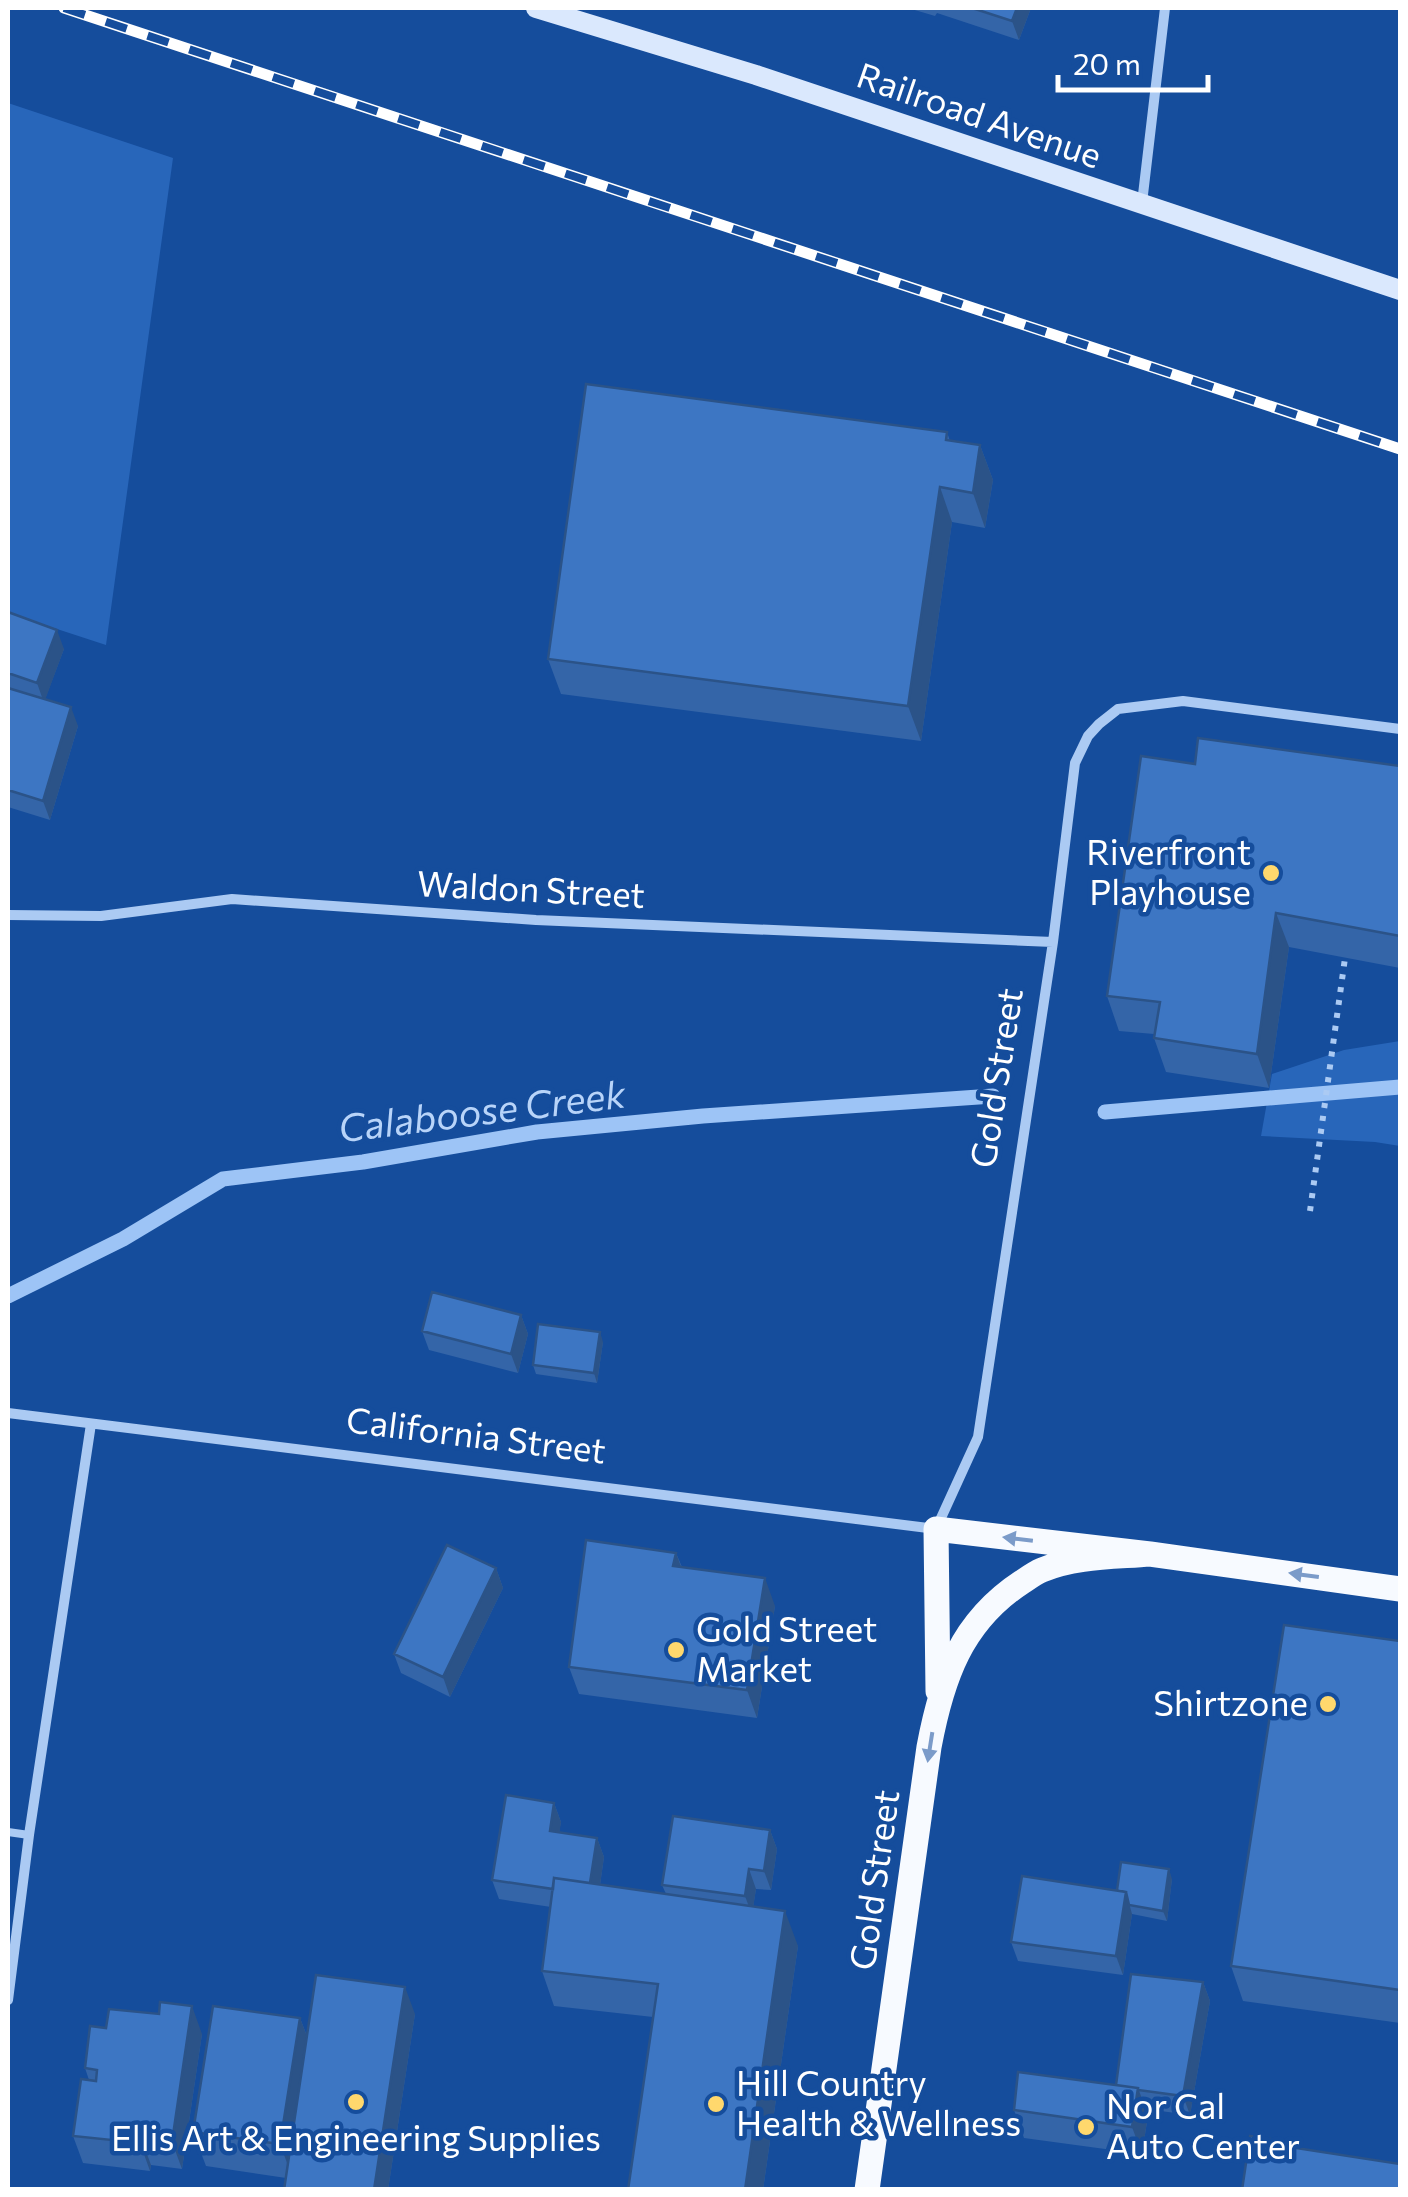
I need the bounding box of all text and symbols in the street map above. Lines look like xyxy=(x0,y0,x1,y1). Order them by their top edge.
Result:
scale bar xyxy=(1058,30,1208,92)
text: 20 m xyxy=(1073,44,1141,81)
street label: Railroad Avenue xyxy=(852,52,1108,176)
place label: Riverfront Playhouse xyxy=(1086,829,1251,912)
street label: Waldon Street xyxy=(416,860,646,915)
marker: Riverfront Playhouse xyxy=(1260,862,1282,884)
street label: Gold Street xyxy=(959,985,1030,1171)
water label: Calaboose Creek xyxy=(336,1068,629,1150)
street label: California Street xyxy=(344,1396,608,1471)
one-way arrow xyxy=(1002,1531,1034,1547)
one-way arrow xyxy=(1288,1567,1319,1583)
place label: Gold Street Market xyxy=(696,1606,877,1689)
marker: Gold Street Market xyxy=(665,1639,687,1661)
place label: Shirtzone xyxy=(1153,1680,1308,1723)
marker: Shirtzone xyxy=(1317,1693,1339,1715)
one-way arrow xyxy=(922,1731,937,1763)
street label: Gold Street xyxy=(839,1787,906,1972)
place label: Hill Country Health & Wellness xyxy=(736,2060,1021,2143)
place label: Nor Cal Auto Center xyxy=(1106,2083,1300,2166)
marker: Ellis Art & Engineering Supplies xyxy=(345,2091,367,2113)
marker: Hill Country Health & Wellness xyxy=(705,2093,727,2115)
place label: Ellis Art & Engineering Supplies xyxy=(111,2115,601,2158)
marker: Nor Cal Auto Center xyxy=(1075,2116,1097,2138)

